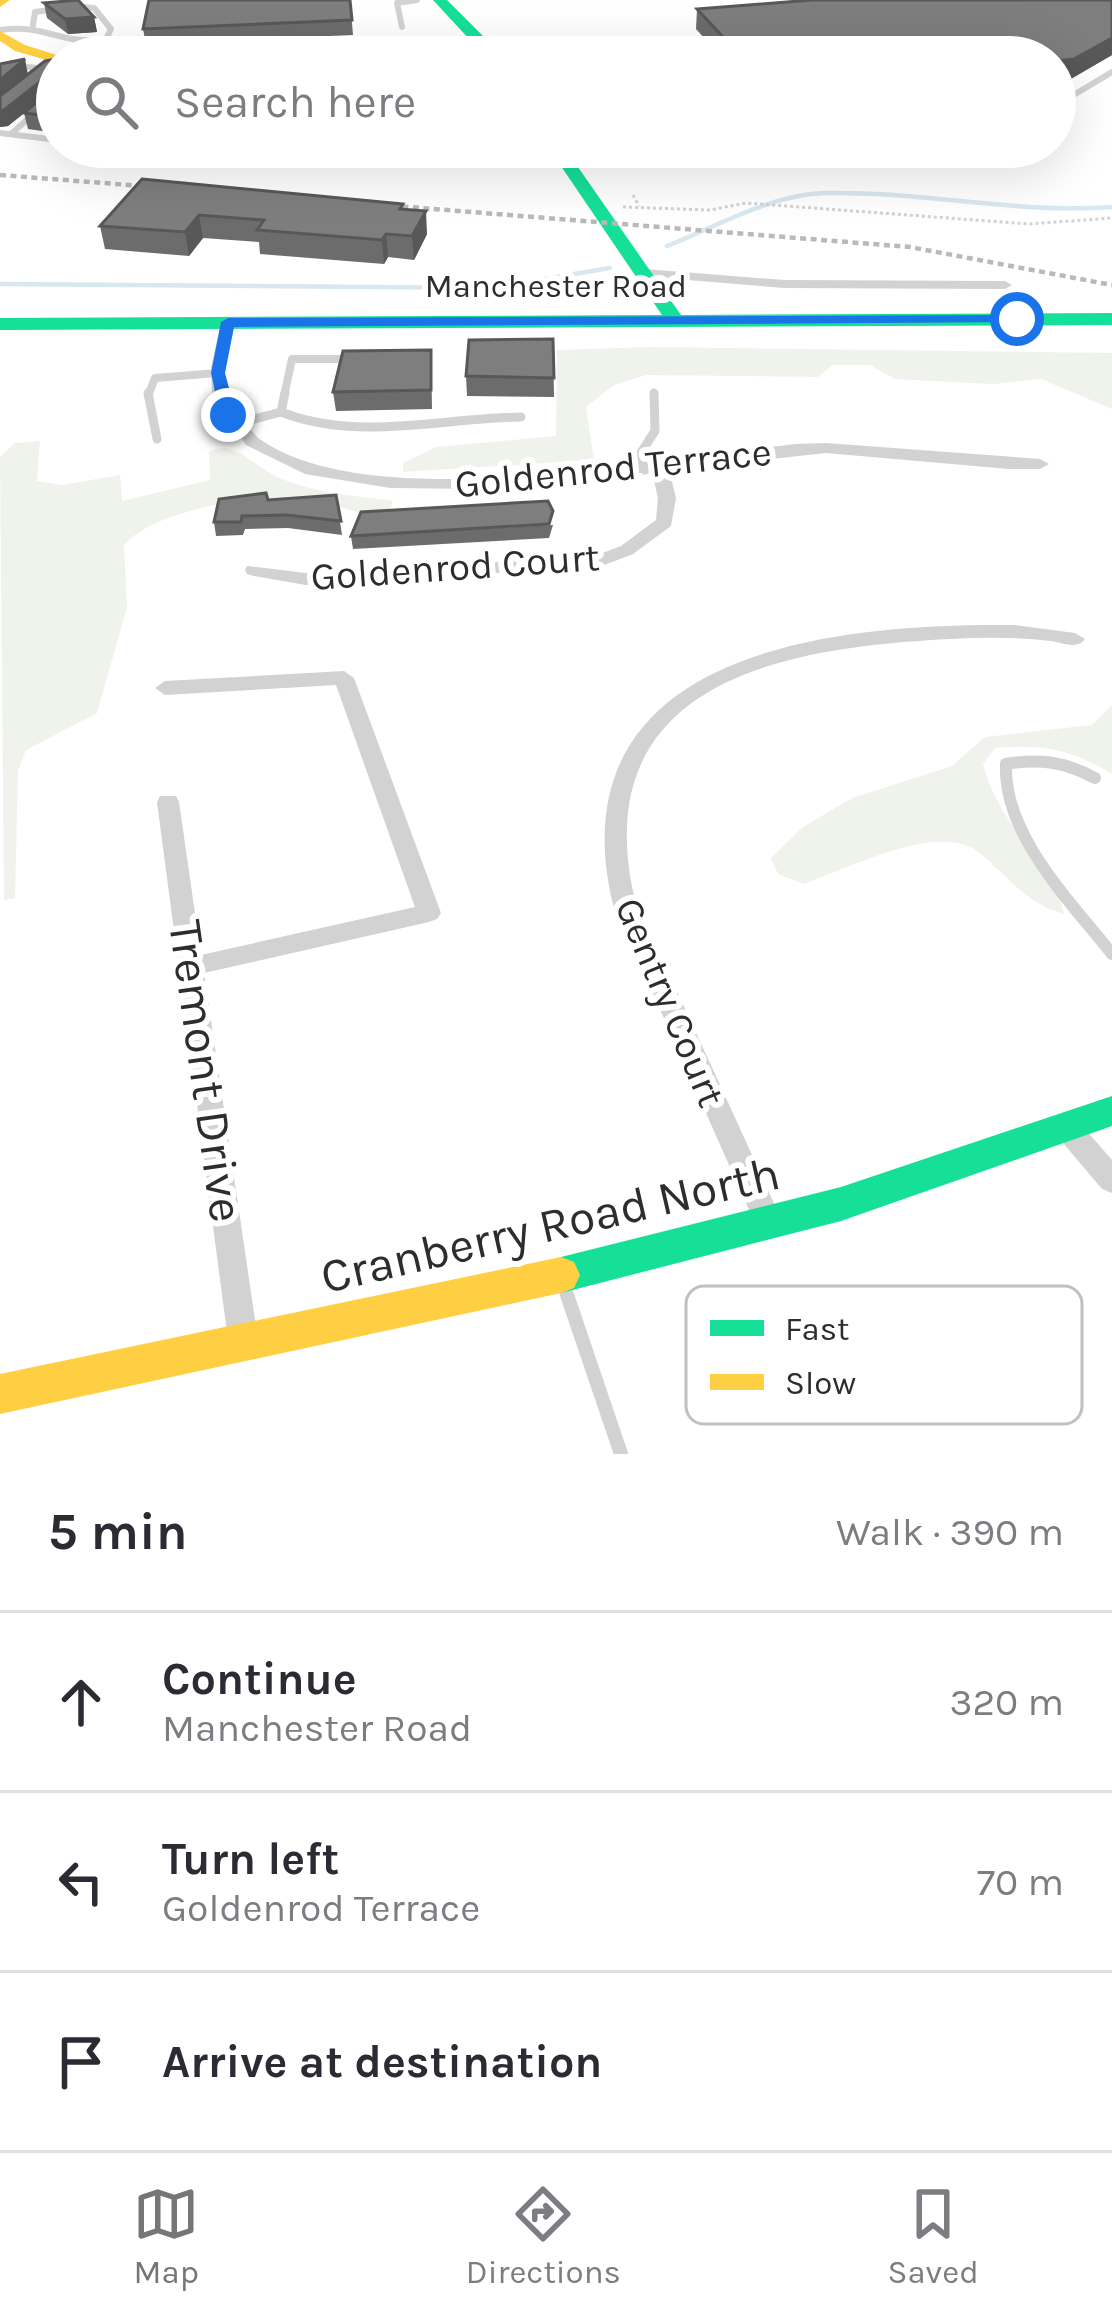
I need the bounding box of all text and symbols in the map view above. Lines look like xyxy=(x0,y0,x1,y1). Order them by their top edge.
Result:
search box xyxy=(36,36,1076,168)
icon: search xyxy=(78,69,144,135)
text: Search here xyxy=(174,76,416,128)
street label: Manchester Road xyxy=(425,267,687,305)
route start xyxy=(990,292,1044,346)
route end xyxy=(201,388,255,442)
street label: Goldenrod Terrace xyxy=(452,428,774,508)
street label: Goldenrod Court xyxy=(309,534,601,600)
street label: Gentry Court xyxy=(605,891,735,1114)
street label: Tremont Drive xyxy=(157,917,255,1226)
street label: Cranberry Road North xyxy=(315,1145,785,1306)
legend xyxy=(686,1286,1082,1424)
text: Fast xyxy=(785,1310,849,1348)
text: Slow xyxy=(785,1364,856,1402)
text: 5 min xyxy=(48,1502,188,1562)
text: Walk · 390 m xyxy=(836,1509,1064,1555)
text: Continue xyxy=(162,1653,357,1705)
icon: ahead xyxy=(48,1669,114,1735)
text: 320 m xyxy=(949,1679,1064,1725)
text: Manchester Road xyxy=(162,1705,472,1751)
text: Turn left xyxy=(162,1833,339,1885)
icon: left xyxy=(48,1849,114,1915)
text: 70 m xyxy=(977,1859,1064,1905)
text: Goldenrod Terrace xyxy=(162,1885,480,1931)
icon: arrive xyxy=(48,2029,114,2095)
text: Arrive at destination xyxy=(162,2036,602,2088)
tab: Map xyxy=(133,2181,199,2291)
tab: Directions xyxy=(466,2181,621,2291)
tab: Saved xyxy=(888,2181,979,2291)

